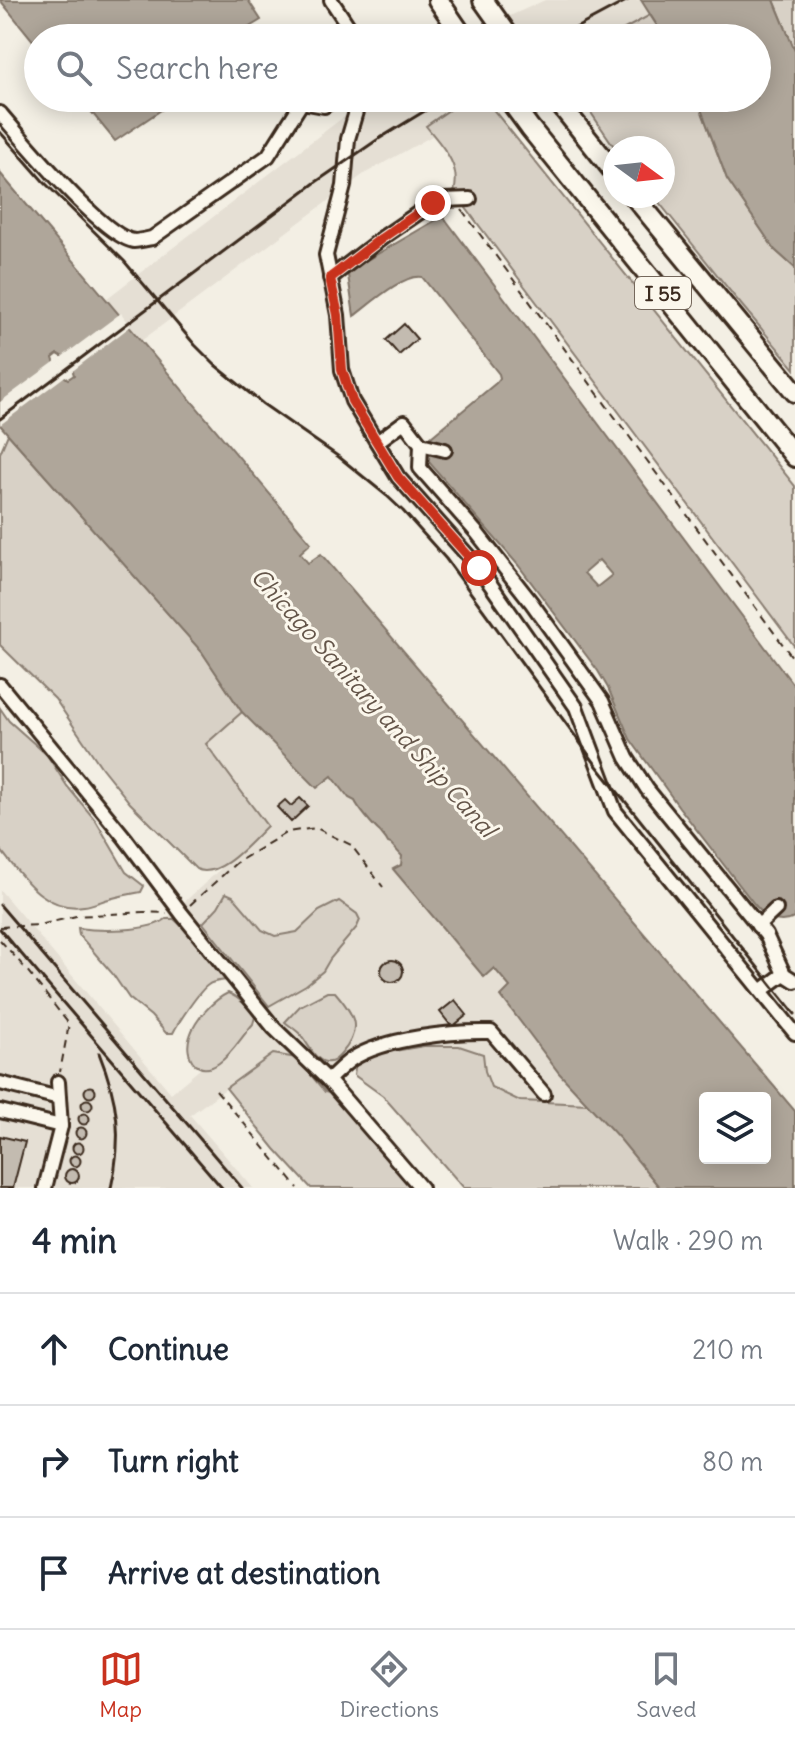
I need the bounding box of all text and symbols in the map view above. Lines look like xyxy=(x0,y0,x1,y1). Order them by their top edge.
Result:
search box xyxy=(24,24,771,112)
icon: search xyxy=(52,46,96,90)
text: Search here xyxy=(116,49,279,87)
north arrow xyxy=(603,136,675,208)
route end xyxy=(415,185,451,221)
road number: I 55 xyxy=(635,277,691,309)
route start xyxy=(461,550,497,586)
water label: Chicago Sanitary and Ship Canal xyxy=(245,561,505,846)
map controls xyxy=(699,1092,771,1164)
button: layers xyxy=(699,1092,771,1164)
text: 4 min xyxy=(32,1219,117,1262)
text: Walk · 290 m xyxy=(613,1224,763,1257)
icon: ahead xyxy=(32,1327,76,1371)
text: Continue xyxy=(108,1330,229,1368)
text: 210 m xyxy=(692,1333,763,1366)
icon: right xyxy=(32,1439,76,1483)
text: Turn right xyxy=(108,1442,239,1480)
text: 80 m xyxy=(702,1445,763,1478)
icon: arrive xyxy=(32,1551,76,1595)
text: Arrive at destination xyxy=(108,1554,380,1592)
tab: Map xyxy=(99,1647,143,1723)
tab: Directions xyxy=(340,1647,439,1723)
tab: Saved xyxy=(636,1647,696,1723)

